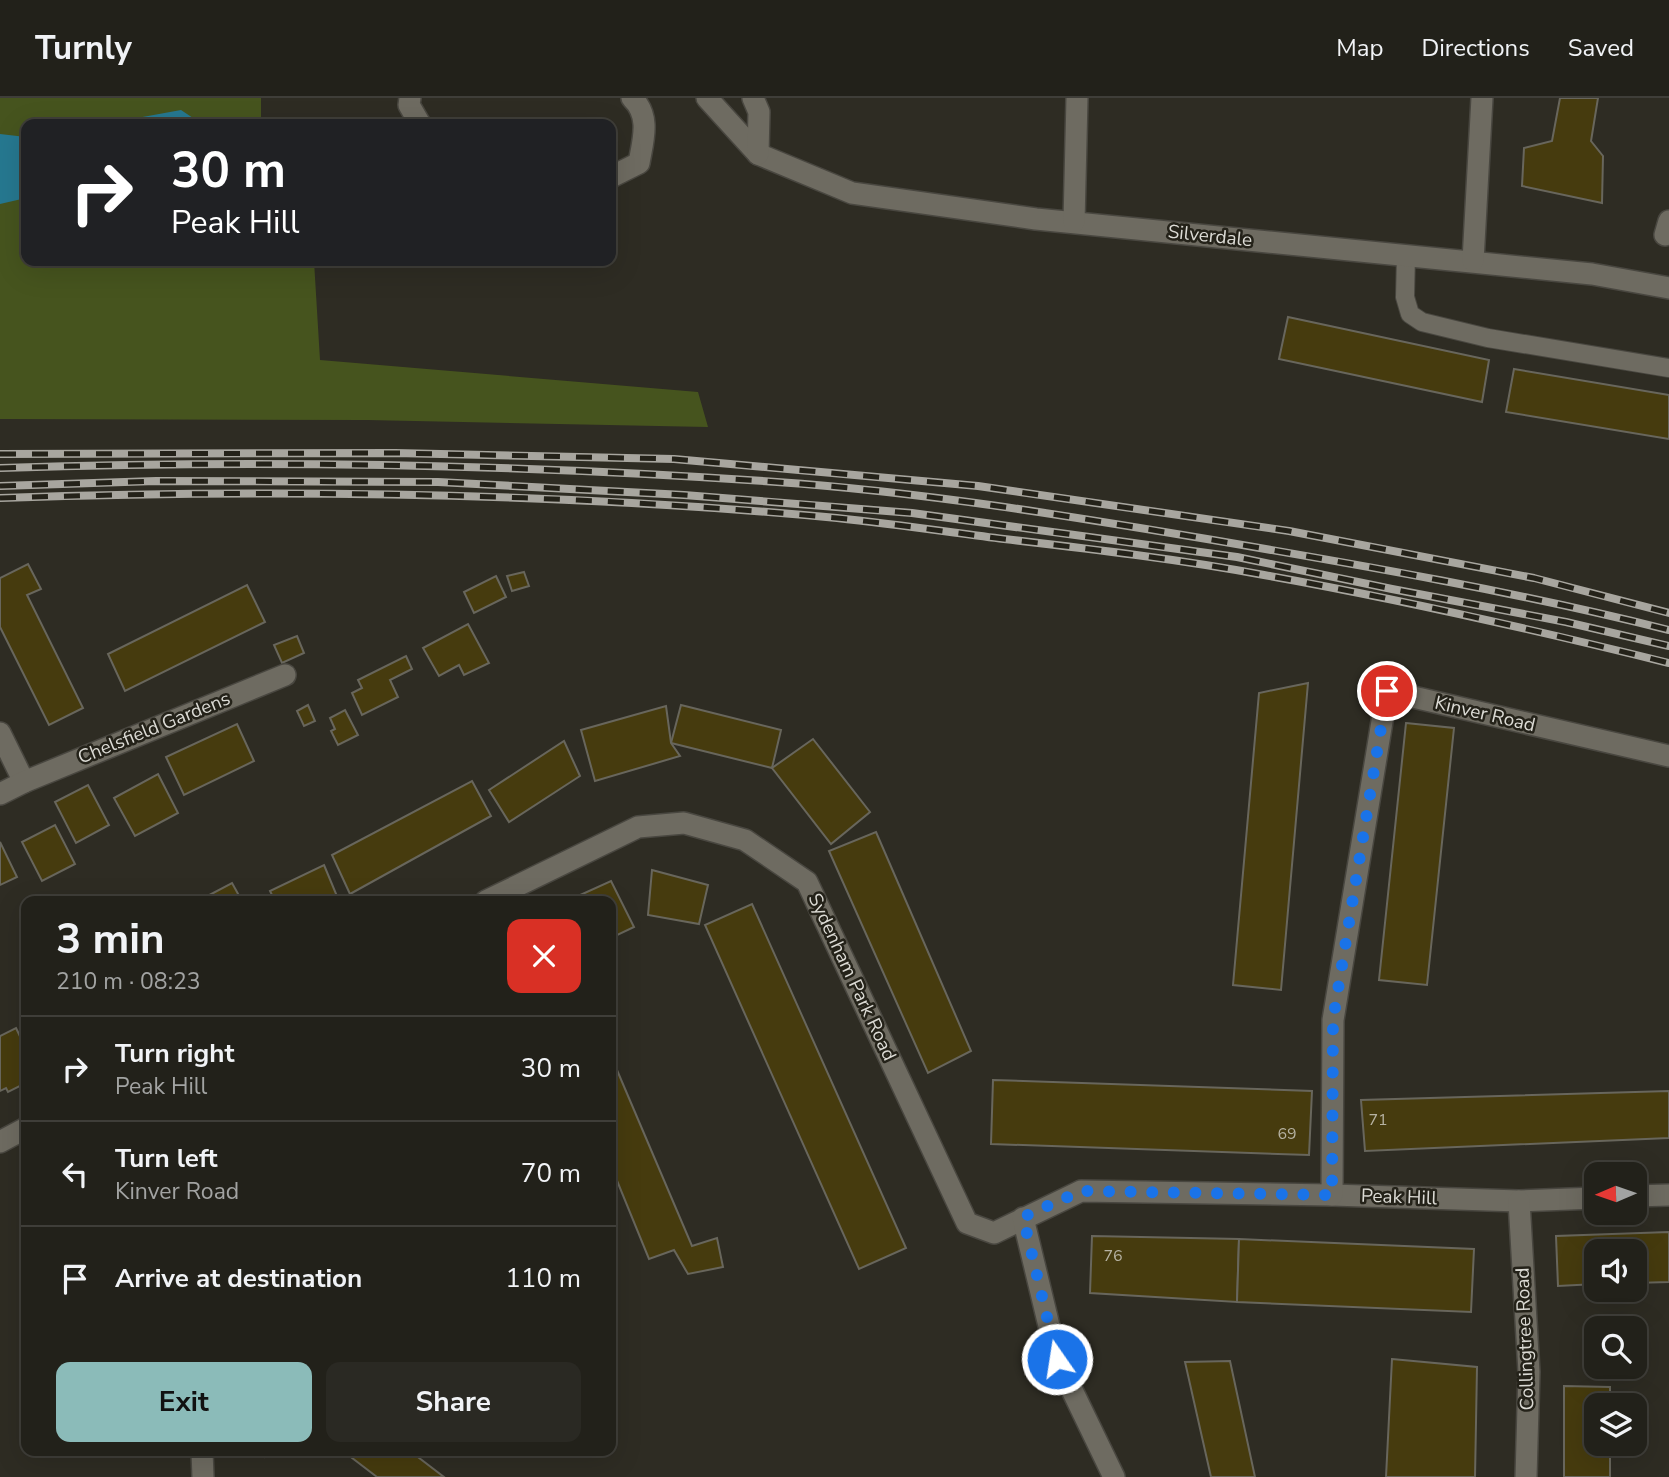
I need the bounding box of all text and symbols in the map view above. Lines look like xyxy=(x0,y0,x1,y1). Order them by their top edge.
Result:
text: Turnly xyxy=(35,26,132,71)
text: Map xyxy=(1336,32,1383,64)
text: Directions xyxy=(1421,32,1530,64)
text: Saved xyxy=(1568,32,1634,64)
text: 30 m xyxy=(171,137,286,204)
icon: right xyxy=(56,147,147,238)
text: Peak Hill xyxy=(171,201,299,244)
street label: Silverdale xyxy=(1167,219,1253,253)
pin xyxy=(1357,661,1417,721)
icon: arrive xyxy=(1368,672,1406,710)
street label: Chelsfield Gardens xyxy=(74,686,234,770)
street label: Kinver Road xyxy=(1432,690,1538,738)
street label: Sydenham Park Road xyxy=(802,889,902,1065)
text: 3 min xyxy=(56,911,165,968)
button: close xyxy=(507,919,581,993)
text: 210 m · 08:23 xyxy=(56,966,201,997)
text: Turn right xyxy=(115,1036,234,1071)
icon: right xyxy=(56,1050,94,1088)
text: 30 m xyxy=(521,1051,581,1086)
text: Peak Hill xyxy=(115,1071,207,1102)
house number: 71 xyxy=(1368,1109,1388,1131)
house number: 69 xyxy=(1277,1123,1297,1145)
text: Turn left xyxy=(115,1141,218,1176)
icon: left xyxy=(56,1155,94,1193)
text: 70 m xyxy=(521,1156,581,1191)
north arrow xyxy=(1584,1162,1647,1225)
map controls xyxy=(1584,1162,1647,1456)
text: Kinver Road xyxy=(115,1176,239,1207)
street label: Peak Hill xyxy=(1360,1183,1438,1211)
button: sound xyxy=(1584,1239,1647,1302)
house number: 76 xyxy=(1103,1245,1123,1267)
icon: arrive xyxy=(56,1260,94,1298)
text: Arrive at destination xyxy=(115,1261,362,1296)
text: 110 m xyxy=(505,1261,581,1296)
street label: Collingtree Road xyxy=(1510,1267,1540,1411)
button: search xyxy=(1584,1316,1647,1379)
position arrow xyxy=(1020,1322,1094,1396)
button: Exit xyxy=(56,1362,312,1442)
button: Share xyxy=(326,1362,581,1442)
button: layers xyxy=(1584,1393,1647,1456)

